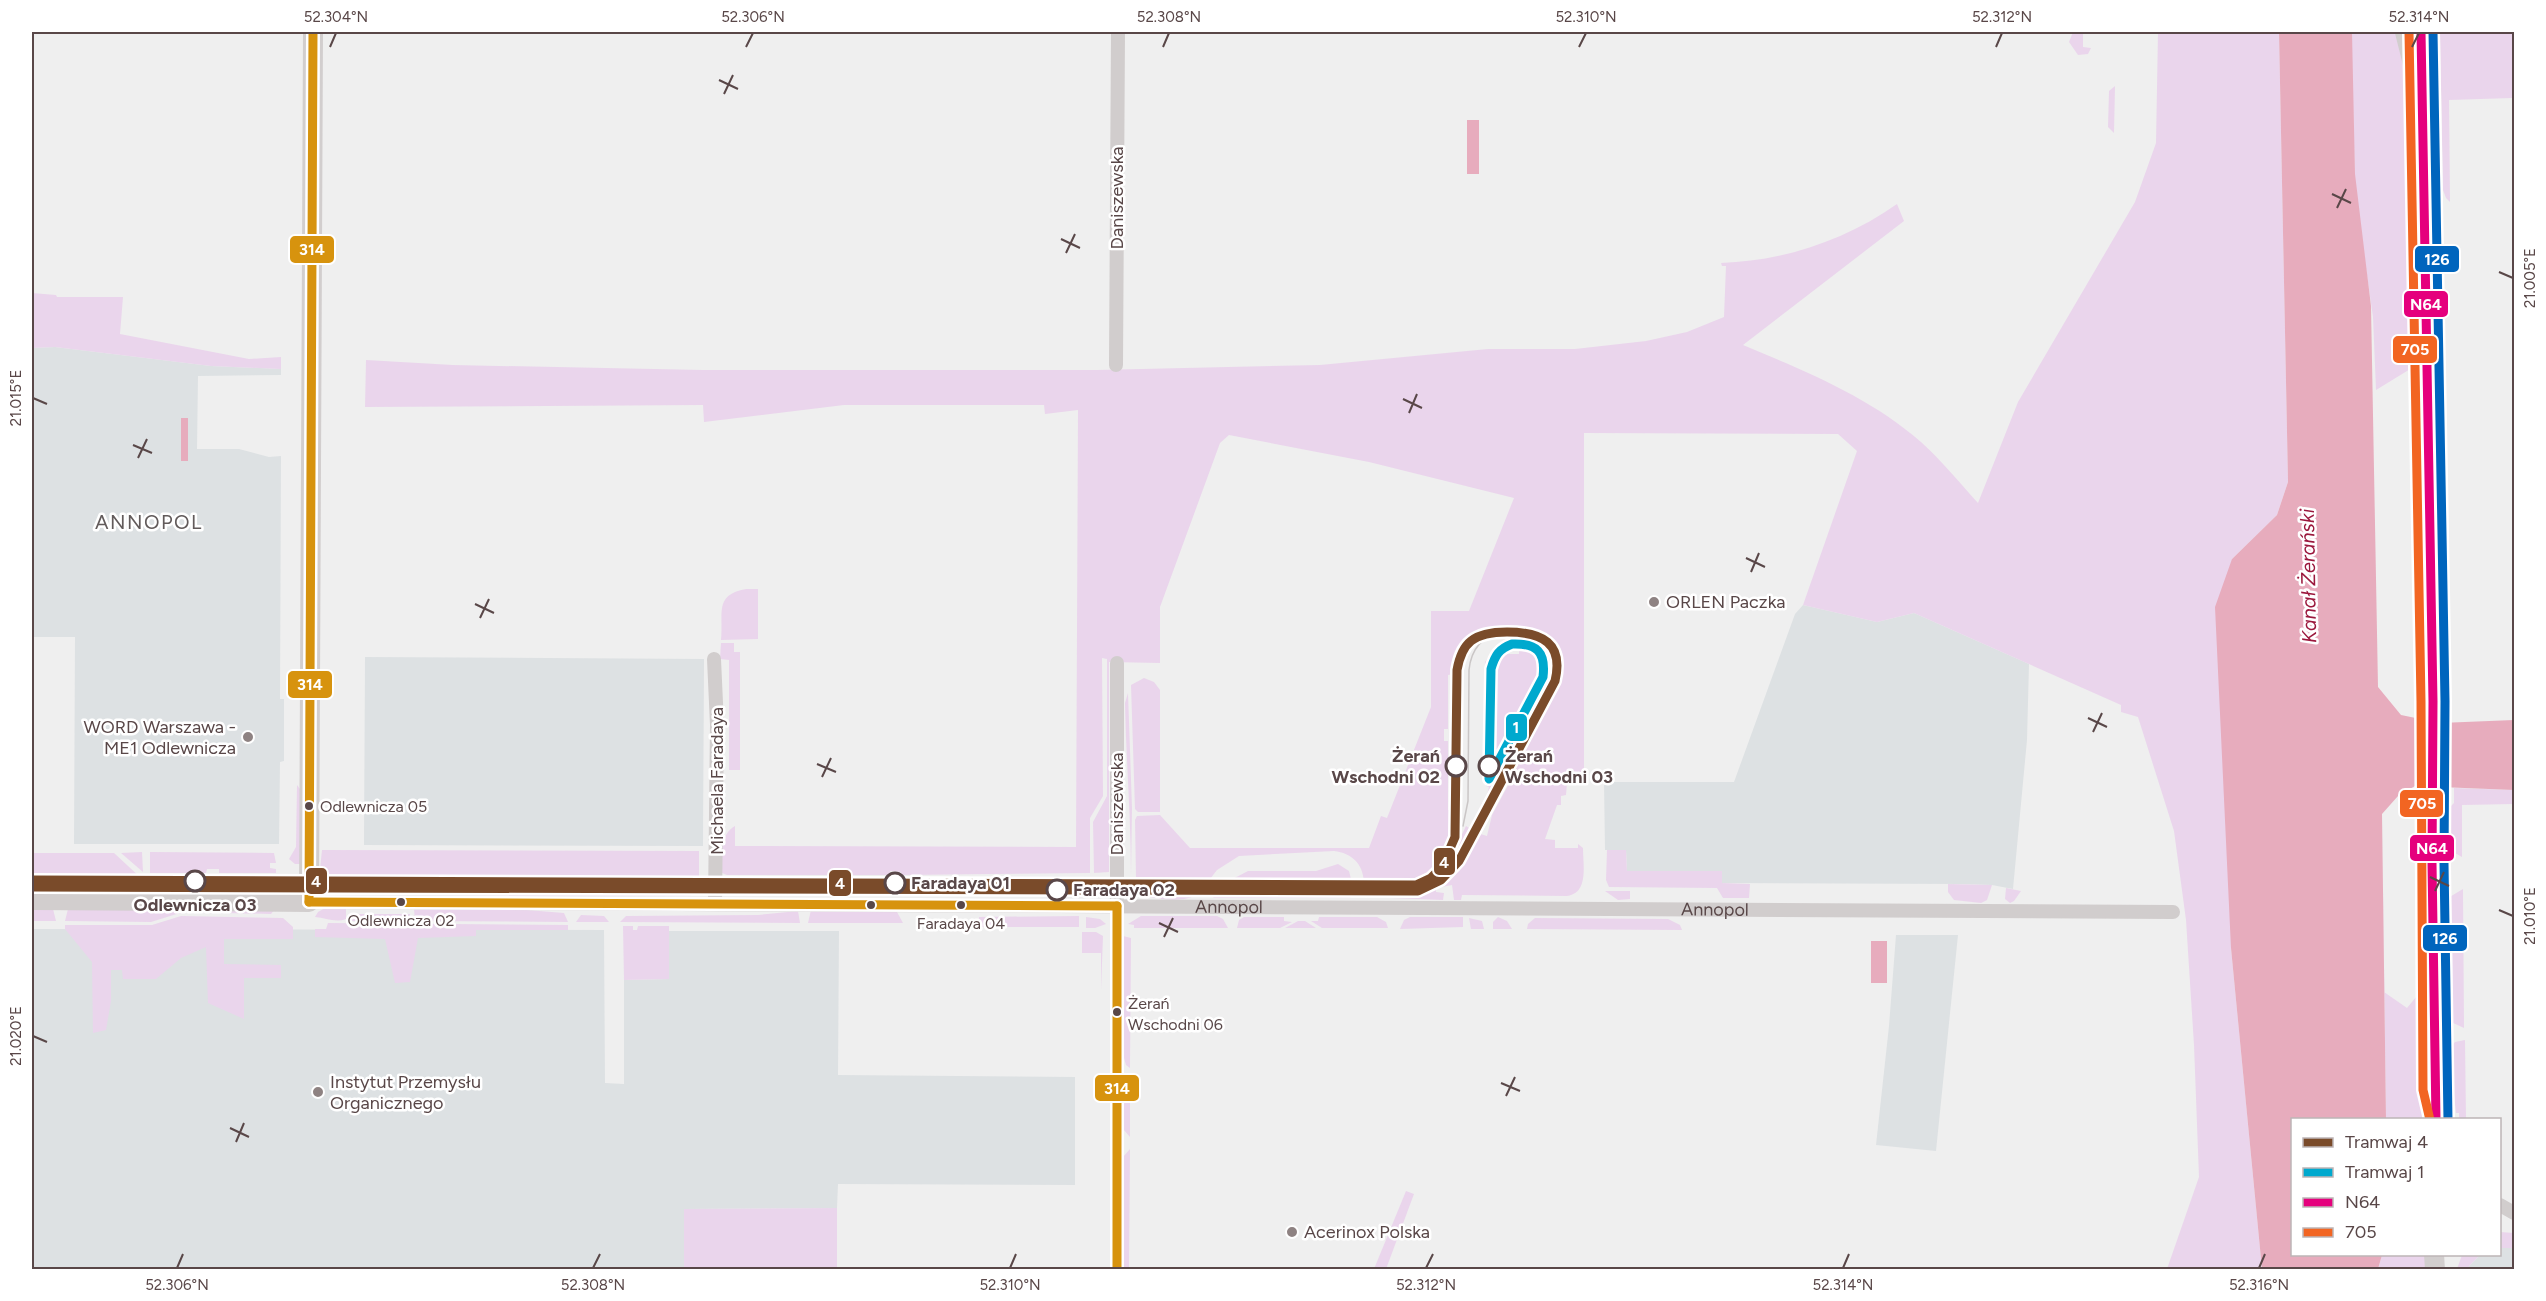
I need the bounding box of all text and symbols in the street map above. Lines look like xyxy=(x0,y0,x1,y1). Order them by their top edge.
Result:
text: 52.304°N xyxy=(304,8,368,26)
text: 52.306°N xyxy=(721,8,785,26)
text: 52.308°N xyxy=(1137,8,1201,26)
text: 52.310°N xyxy=(1555,8,1617,26)
text: 52.312°N xyxy=(1972,8,2032,26)
text: 52.314°N xyxy=(2389,8,2449,26)
street label: Daniszewska xyxy=(1106,147,1128,249)
line badge: 314 xyxy=(289,235,335,264)
text: 314 xyxy=(299,240,325,259)
line badge: 126 xyxy=(2414,245,2460,273)
text: 21.005°E xyxy=(2521,248,2539,308)
text: 126 xyxy=(2424,250,2450,269)
line badge: N64 xyxy=(2403,290,2449,318)
text: N64 xyxy=(2410,295,2442,314)
line badge: 705 xyxy=(2392,335,2438,364)
text: 705 xyxy=(2401,340,2429,359)
text: 21.015°E xyxy=(7,370,25,426)
water label: Kanał Żerański xyxy=(2295,508,2321,643)
district label: ANNOPOL xyxy=(95,510,203,534)
place label: ORLEN Paczka xyxy=(1666,591,1785,613)
marker: ORLEN Paczka xyxy=(1647,595,1661,609)
line badge: 314 xyxy=(287,670,333,699)
text: 314 xyxy=(297,675,323,694)
street label: Michaela Faradaya xyxy=(706,707,728,855)
line badge: 1 xyxy=(1505,713,1528,742)
place label: WORD Warszawa - ME1 Odlewnicza xyxy=(84,716,236,759)
text: 1 xyxy=(1513,718,1519,737)
marker: WORD Warszawa - ME1 Odlewnicza xyxy=(241,730,255,744)
place label: Żerań Wschodni 02 xyxy=(1332,745,1440,788)
place label: Żerań Wschodni 03 xyxy=(1505,745,1613,788)
street label: Daniszewska xyxy=(1106,753,1128,855)
marker: Żerań Wschodni 02 xyxy=(1445,755,1467,777)
marker: Żerań Wschodni 03 xyxy=(1478,755,1500,777)
line badge: 705 xyxy=(2399,789,2444,818)
text: 705 xyxy=(2408,794,2436,813)
place label: Odlewnicza 05 xyxy=(320,797,427,816)
marker: Odlewnicza 05 xyxy=(303,800,315,812)
line badge: N64 xyxy=(2409,834,2455,862)
text: N64 xyxy=(2416,839,2448,858)
line badge: 4 xyxy=(1433,847,1456,876)
text: 4 xyxy=(1439,853,1449,872)
line badge: 4 xyxy=(305,867,328,895)
line badge: 4 xyxy=(828,869,852,897)
marker: Odlewnicza 03 xyxy=(184,870,206,892)
text: 4 xyxy=(311,872,321,891)
marker: Faradaya 01 xyxy=(884,872,906,894)
place label: Faradaya 01 xyxy=(911,872,1010,894)
text: 4 xyxy=(835,874,845,893)
marker: Faradaya 02 xyxy=(1046,879,1068,901)
place label: Faradaya 02 xyxy=(1073,879,1175,901)
text: 21.010°E xyxy=(2521,887,2539,945)
place label: Odlewnicza 03 xyxy=(134,894,256,916)
marker: Odlewnicza 02 xyxy=(395,896,407,908)
street label: Annopol xyxy=(1195,896,1263,918)
street label: Annopol xyxy=(1681,898,1749,921)
unlabelled marker xyxy=(865,899,877,911)
marker: Faradaya 04 xyxy=(955,899,967,911)
place label: Odlewnicza 02 xyxy=(348,911,454,930)
place label: Faradaya 04 xyxy=(917,914,1005,933)
line badge: 126 xyxy=(2422,924,2468,952)
text: 126 xyxy=(2432,929,2458,948)
place label: Żerań Wschodni 06 xyxy=(1128,994,1223,1034)
text: 21.020°E xyxy=(7,1006,25,1066)
marker: Żerań Wschodni 06 xyxy=(1111,1006,1123,1018)
place label: Instytut Przemysłu Organicznego xyxy=(330,1071,481,1114)
line badge: 314 xyxy=(1094,1074,1140,1102)
text: 314 xyxy=(1104,1079,1130,1098)
marker: Instytut Przemysłu Organicznego xyxy=(311,1085,325,1099)
legend xyxy=(2291,1118,2501,1256)
text: Tramwaj 4 xyxy=(2345,1131,2428,1153)
text: Tramwaj 1 xyxy=(2345,1161,2424,1183)
text: N64 xyxy=(2345,1191,2380,1213)
place label: Acerinox Polska xyxy=(1304,1221,1430,1243)
text: 705 xyxy=(2345,1221,2377,1243)
marker: Acerinox Polska xyxy=(1285,1225,1299,1239)
text: 52.306°N xyxy=(145,1276,209,1294)
text: 52.308°N xyxy=(561,1276,625,1294)
text: 52.310°N xyxy=(979,1276,1041,1294)
text: 52.312°N xyxy=(1396,1276,1456,1294)
text: 52.314°N xyxy=(1813,1276,1873,1294)
text: 52.316°N xyxy=(2229,1276,2289,1294)

